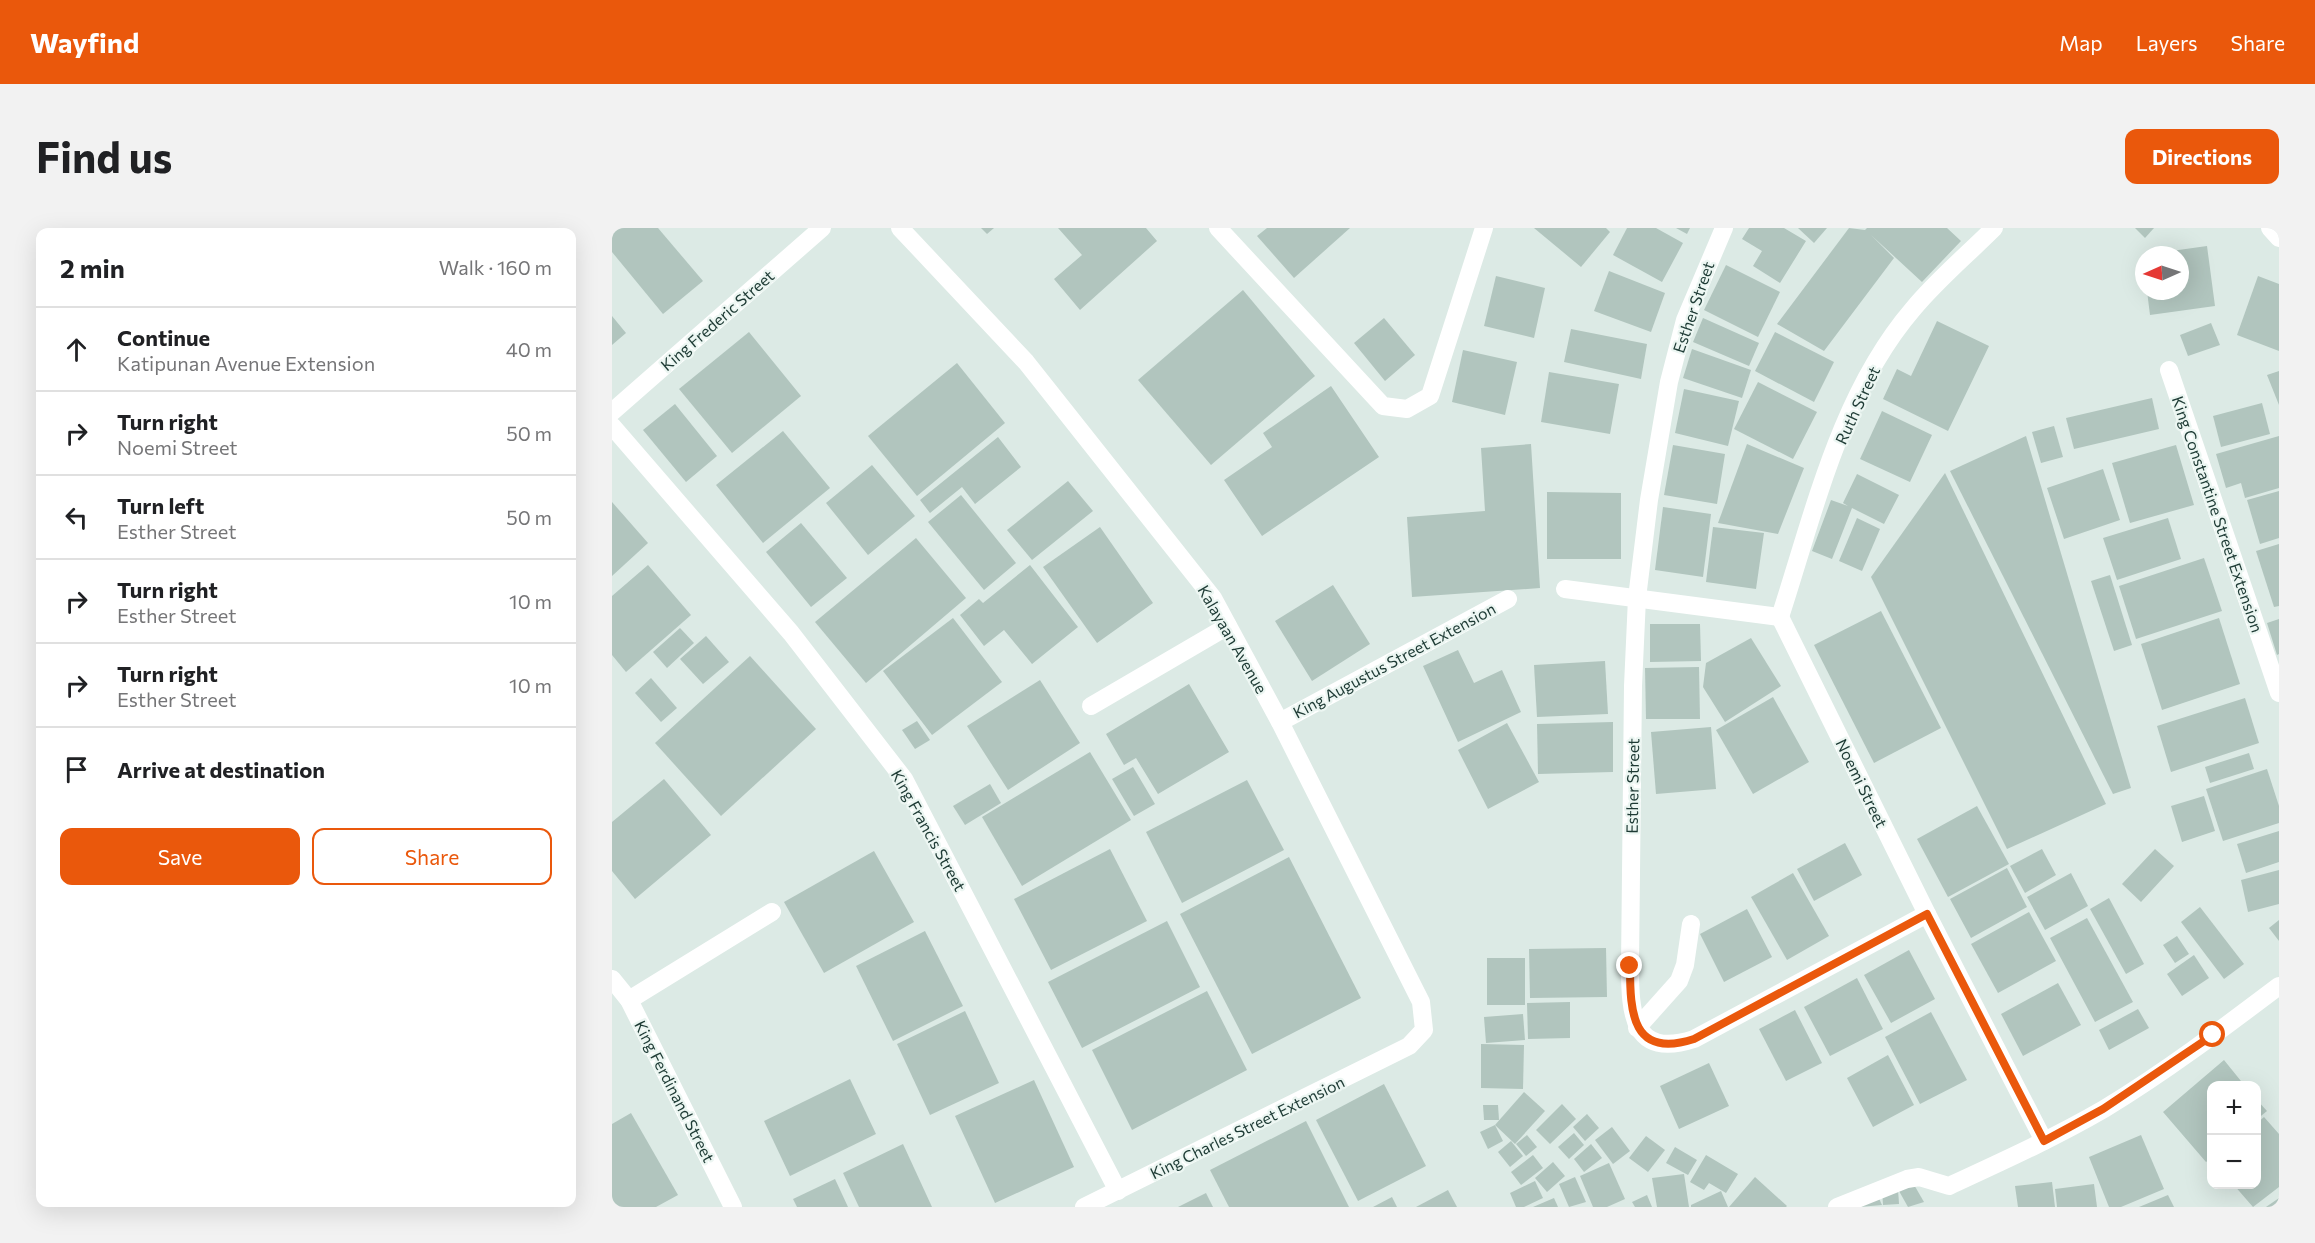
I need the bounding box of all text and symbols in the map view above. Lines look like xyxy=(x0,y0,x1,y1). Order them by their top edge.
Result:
text: Wayfind xyxy=(30,25,139,59)
text: Map xyxy=(2059,30,2103,55)
text: Layers xyxy=(2136,30,2198,55)
text: Share xyxy=(2231,30,2285,55)
button: Directions xyxy=(2125,129,2279,184)
text: Find us xyxy=(36,130,172,182)
north arrow xyxy=(2135,246,2189,300)
text: 2 min xyxy=(60,252,125,283)
text: Walk · 160 m xyxy=(439,255,552,279)
street label: Esther Street xyxy=(1668,258,1718,355)
street label: King Frederic Street xyxy=(657,265,778,374)
text: Continue xyxy=(117,324,210,351)
icon: ahead xyxy=(60,333,93,366)
text: 40 m xyxy=(506,337,552,361)
text: Katipunan Avenue Extension xyxy=(117,351,375,375)
street label: Ruth Street xyxy=(1831,363,1883,447)
street label: King Constantine Street Extension xyxy=(2169,393,2267,635)
text: Turn right xyxy=(117,408,218,435)
icon: right xyxy=(60,417,93,450)
text: 50 m xyxy=(506,421,552,445)
text: Noemi Street xyxy=(117,435,238,459)
text: Turn left xyxy=(117,492,204,519)
icon: left xyxy=(60,501,93,534)
text: 50 m xyxy=(506,505,552,529)
text: Esther Street xyxy=(117,519,236,543)
text: Turn right xyxy=(117,576,218,603)
street label: Kalayaan Avenue xyxy=(1194,582,1272,696)
icon: right xyxy=(60,585,93,618)
text: 10 m xyxy=(509,589,552,613)
street label: King Augustus Street Extension xyxy=(1289,598,1499,722)
text: Esther Street xyxy=(117,603,236,627)
text: Turn right xyxy=(117,660,218,687)
icon: right xyxy=(60,669,93,702)
text: 10 m xyxy=(509,673,552,697)
text: Esther Street xyxy=(117,687,236,711)
street label: Noemi Street xyxy=(1832,735,1892,831)
street label: Esther Street xyxy=(1622,738,1642,834)
icon: arrive xyxy=(60,753,93,786)
text: Arrive at destination xyxy=(117,756,325,783)
street label: King Francis Street xyxy=(888,766,971,894)
button: Save xyxy=(60,828,300,885)
button: Share xyxy=(312,828,552,885)
route end xyxy=(1616,952,1642,978)
street label: King Ferdinand Street xyxy=(631,1017,719,1166)
route start xyxy=(2199,1021,2225,1047)
street label: King Charles Street Extension xyxy=(1147,1072,1347,1182)
map controls xyxy=(2207,1081,2261,1189)
button: + xyxy=(2207,1081,2261,1135)
button: − xyxy=(2207,1135,2261,1189)

